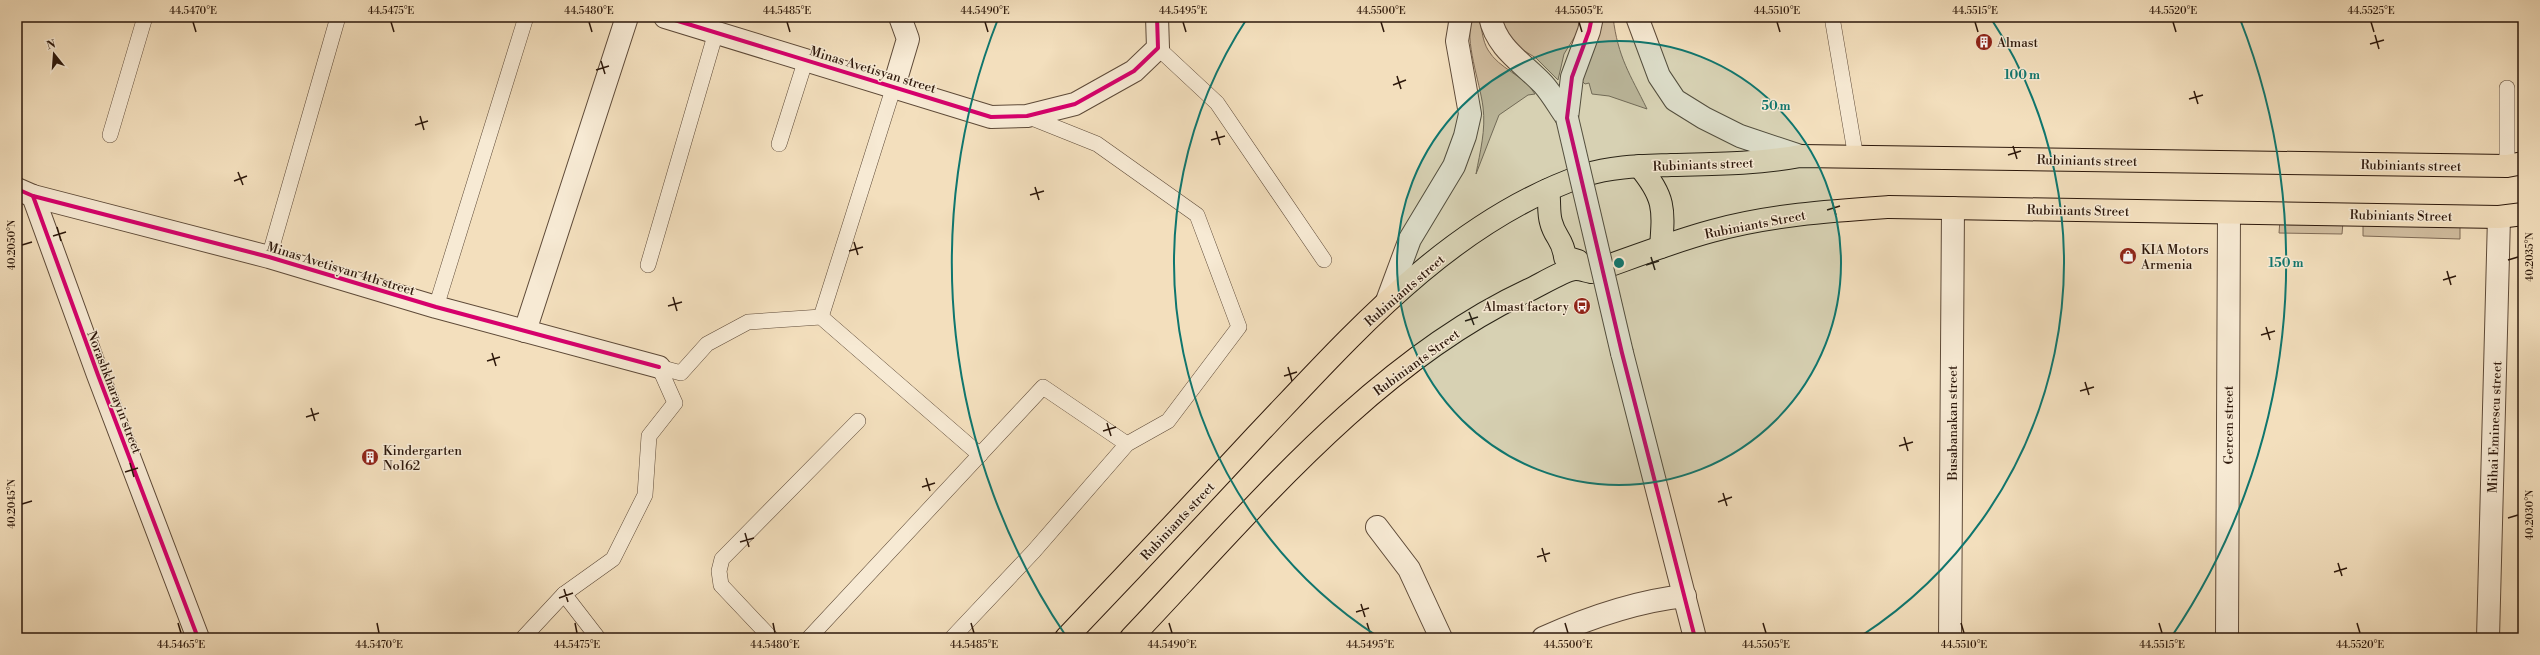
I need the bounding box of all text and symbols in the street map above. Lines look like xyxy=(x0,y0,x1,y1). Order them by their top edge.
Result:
text: 44.5470°E xyxy=(169,5,217,17)
text: 44.5475°E xyxy=(368,5,414,17)
text: 44.5480°E xyxy=(564,5,614,17)
text: 44.5485°E xyxy=(763,5,811,17)
text: 44.5490°E xyxy=(960,5,1010,17)
text: 44.5495°E xyxy=(1159,5,1207,17)
text: 44.5500°E xyxy=(1356,5,1406,17)
text: 44.5505°E xyxy=(1555,5,1603,17)
text: 44.5510°E xyxy=(1754,5,1800,17)
text: 44.5515°E xyxy=(1952,5,1998,17)
text: 44.5520°E xyxy=(2149,5,2197,17)
text: 44.5525°E xyxy=(2347,5,2395,17)
building icon: Almast xyxy=(1974,32,1994,52)
north arrow xyxy=(34,34,74,74)
place label: Almast xyxy=(1996,35,2039,51)
text: N xyxy=(45,37,58,53)
street label: Minas Avetisyan street xyxy=(808,43,938,97)
text: 100 m xyxy=(2004,68,2040,83)
text: 50 m xyxy=(1761,99,1791,114)
street label: Rubiniants street xyxy=(2036,152,2138,170)
street label: Rubiniants street xyxy=(1652,155,1754,175)
street label: Rubiniants street xyxy=(2360,157,2462,175)
street label: Rubiniants Street xyxy=(2026,202,2130,220)
street label: Rubiniants Street xyxy=(1703,207,1808,243)
street label: Rubiniants Street xyxy=(2349,207,2453,225)
text: 40.2050°N xyxy=(6,219,18,270)
text: 40.2035°N xyxy=(2524,232,2536,282)
street label: Minas Avetisyan 4th street xyxy=(265,239,417,299)
place label: KIA Motors Armenia xyxy=(2140,242,2209,273)
shop icon: KIA Motors Armenia xyxy=(2118,246,2138,266)
street label: Rubiniants street xyxy=(1361,251,1448,330)
centre of rings xyxy=(1612,256,1626,270)
text: 150 m xyxy=(2269,256,2303,271)
bus stop icon: Almast factory xyxy=(1572,296,1592,316)
place label: Almast factory xyxy=(1482,299,1570,315)
street label: Rubiniants Street xyxy=(1370,326,1463,399)
street label: Norashkharayin street xyxy=(83,329,145,456)
street label: Mihai Eminescu street xyxy=(2485,360,2505,493)
street label: Busabanakan street xyxy=(1945,365,1961,482)
street label: Gercen street xyxy=(2221,385,2237,464)
place label: Kindergarten No162 xyxy=(383,443,462,474)
building icon: Kindergarten No162 xyxy=(360,447,380,467)
text: 40.2045°N xyxy=(6,479,18,529)
street label: Rubiniants street xyxy=(1137,479,1218,564)
text: 40.2030°N xyxy=(2524,489,2536,540)
text: 44.5465°E xyxy=(157,639,205,651)
text: 44.5470°E xyxy=(355,639,403,651)
text: 44.5475°E xyxy=(554,639,600,651)
text: 44.5480°E xyxy=(750,639,800,651)
text: 44.5485°E xyxy=(950,639,998,651)
text: 44.5490°E xyxy=(1147,639,1197,651)
text: 44.5495°E xyxy=(1346,639,1394,651)
text: 44.5500°E xyxy=(1543,639,1593,651)
text: 44.5505°E xyxy=(1742,639,1790,651)
text: 44.5510°E xyxy=(1941,639,1987,651)
text: 44.5515°E xyxy=(2139,639,2185,651)
text: 44.5520°E xyxy=(2336,639,2384,651)

